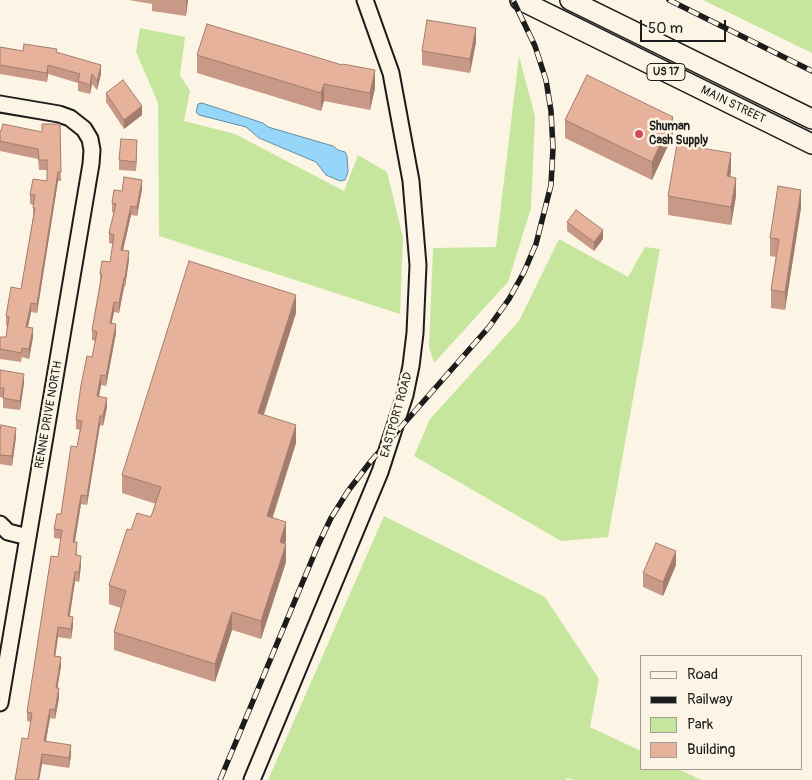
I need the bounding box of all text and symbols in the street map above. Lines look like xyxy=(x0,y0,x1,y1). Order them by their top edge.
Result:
scale bar xyxy=(642,10,728,42)
text: 50 m xyxy=(648,19,683,38)
road number: US 17 xyxy=(647,64,685,80)
street label: MAIN STREET xyxy=(698,83,768,127)
place label: Shuman Cash Supply xyxy=(649,120,708,148)
marker: Shuman Cash Supply xyxy=(633,128,645,140)
street label: RENNE DRIVE NORTH xyxy=(32,360,66,470)
street label: EASTPORT ROAD xyxy=(378,371,416,459)
legend xyxy=(640,655,802,770)
text: Road xyxy=(687,665,718,684)
text: Railway xyxy=(687,690,732,709)
text: Park xyxy=(687,715,713,734)
text: Building xyxy=(687,740,735,759)

